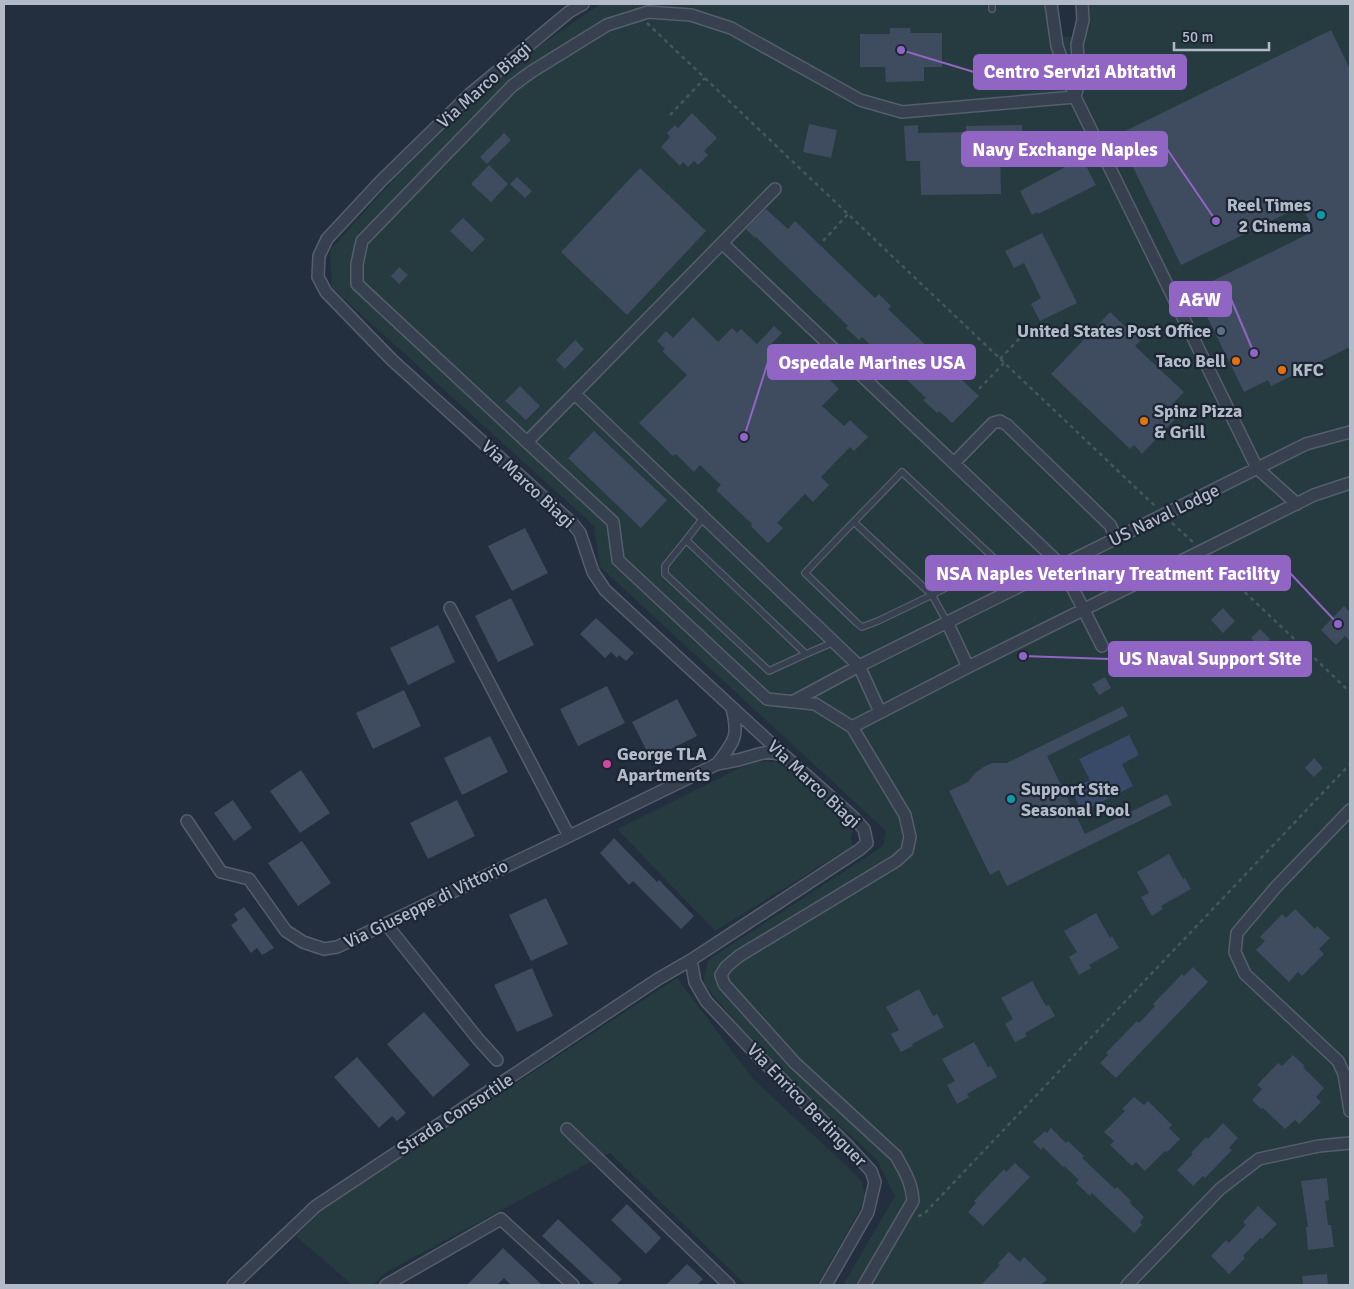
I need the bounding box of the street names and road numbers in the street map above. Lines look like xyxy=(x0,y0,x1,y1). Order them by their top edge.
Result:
street label: Via Marco Biagi xyxy=(432,37,536,133)
street label: Via Marco Biagi xyxy=(477,435,579,533)
street label: US Naval Lodge xyxy=(1105,479,1223,551)
street label: Via Marco Biagi xyxy=(763,735,865,833)
street label: Via Giuseppe di Vittorio xyxy=(340,855,512,953)
street label: Via Enrico Berlinguer xyxy=(742,1039,872,1172)
street label: Strada Consortile xyxy=(393,1068,517,1160)

